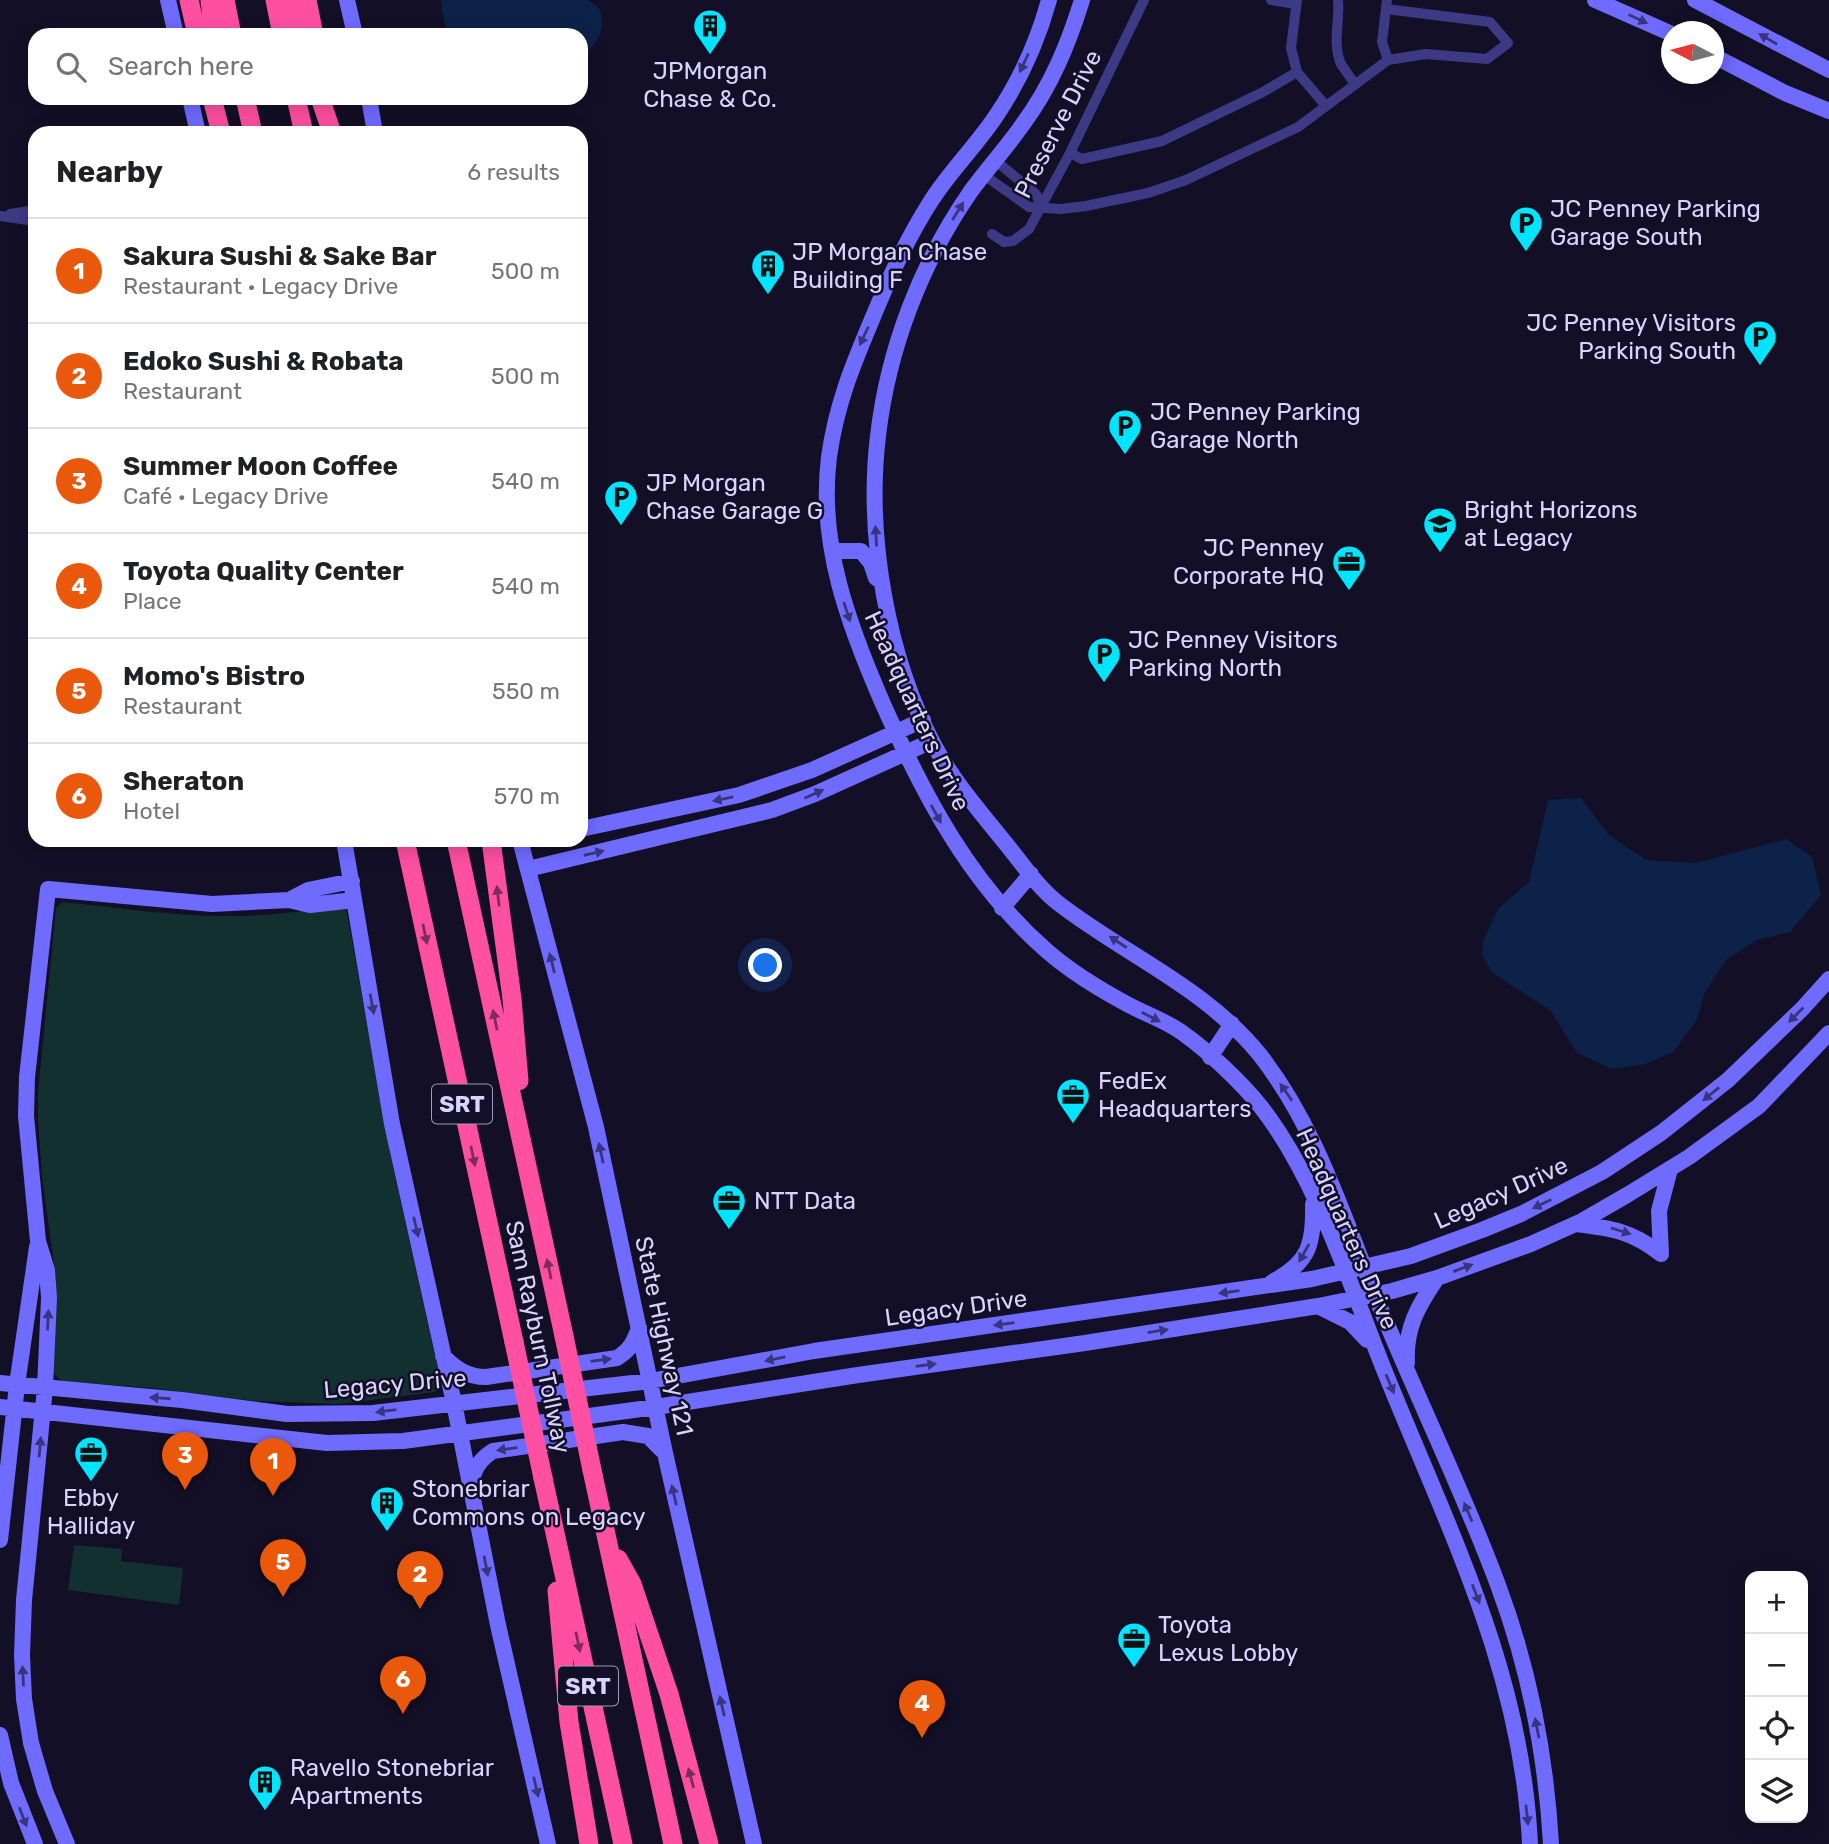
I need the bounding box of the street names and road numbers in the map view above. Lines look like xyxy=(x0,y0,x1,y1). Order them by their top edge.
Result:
street label: Preserve Drive xyxy=(1009,45,1107,203)
street label: Headquarters Drive xyxy=(858,607,976,815)
road number: SRT xyxy=(432,1084,492,1124)
street label: Headquarters Drive xyxy=(1290,1124,1404,1334)
street label: Legacy Drive xyxy=(1430,1151,1572,1235)
street label: Sam Rayburn Tollway xyxy=(500,1218,576,1456)
street label: State Highway 121 xyxy=(629,1234,699,1438)
street label: Legacy Drive xyxy=(883,1284,1029,1332)
street label: Legacy Drive xyxy=(322,1364,468,1404)
road number: SRT xyxy=(558,1666,618,1706)

